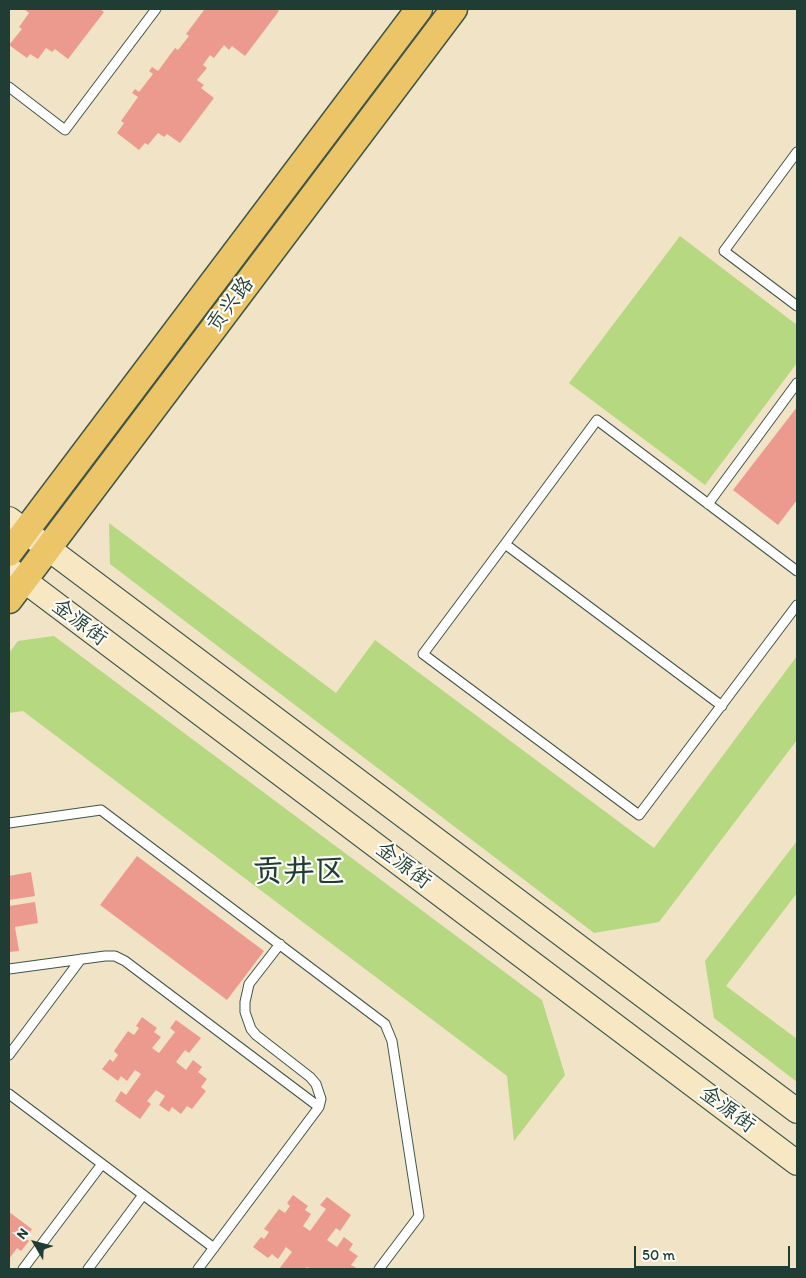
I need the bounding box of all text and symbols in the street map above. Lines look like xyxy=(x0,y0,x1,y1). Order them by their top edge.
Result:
street label: 贡兴路 xyxy=(202,272,260,338)
street label: 金源街 xyxy=(46,594,112,652)
street label: 金源街 xyxy=(370,837,436,895)
district label: 贡井区 xyxy=(253,854,345,892)
street label: 金源街 xyxy=(694,1081,760,1139)
north arrow xyxy=(10,1218,60,1268)
text: N xyxy=(13,1225,32,1243)
scale bar xyxy=(636,1236,792,1268)
text: 50 m xyxy=(642,1246,675,1264)

